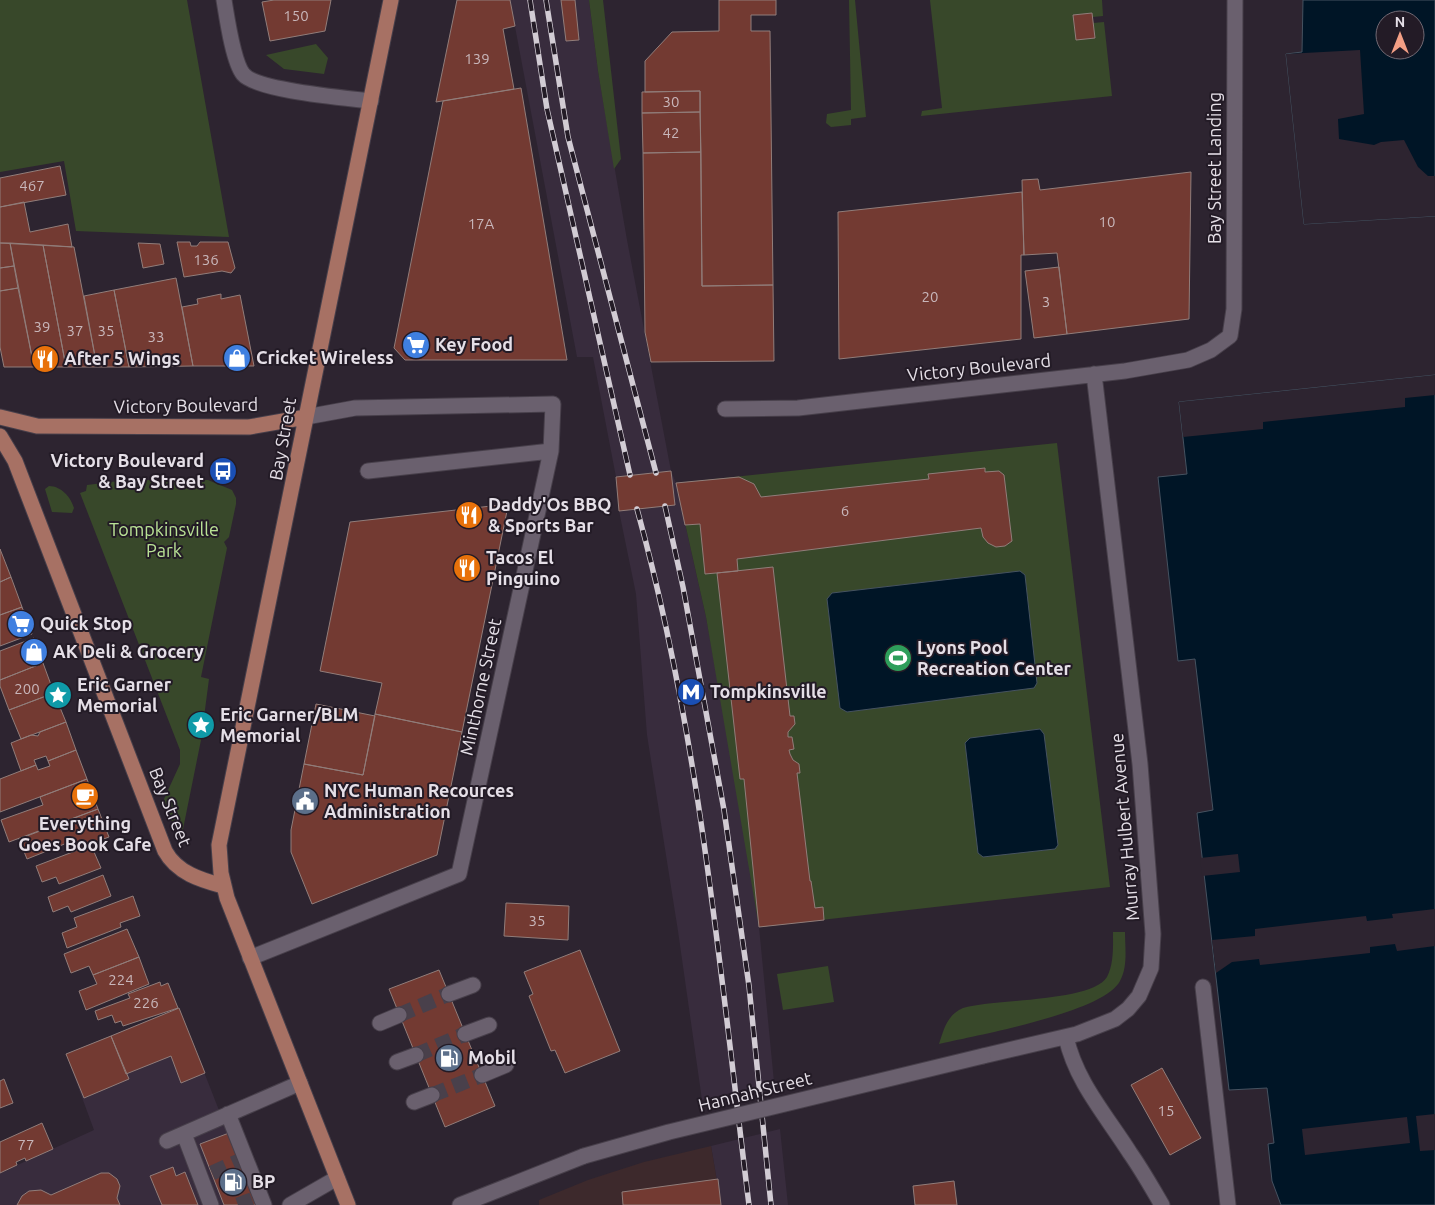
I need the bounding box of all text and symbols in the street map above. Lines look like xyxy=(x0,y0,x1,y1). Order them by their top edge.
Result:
house number: 150 xyxy=(283,7,309,24)
north arrow xyxy=(1375,10,1425,60)
text: N xyxy=(1395,14,1405,30)
house number: 139 xyxy=(464,50,490,67)
street label: Bay Street Landing xyxy=(1204,92,1224,244)
house number: 30 xyxy=(663,93,679,110)
house number: 42 xyxy=(663,124,679,141)
house number: 467 xyxy=(19,177,45,194)
house number: 10 xyxy=(1099,213,1115,230)
house number: 17A xyxy=(468,215,495,232)
house number: 136 xyxy=(193,251,219,268)
house number: 20 xyxy=(922,288,938,305)
house number: 3 xyxy=(1042,293,1050,310)
house number: 39 xyxy=(34,318,50,335)
house number: 37 xyxy=(67,322,83,339)
house number: 35 xyxy=(98,322,114,339)
house number: 33 xyxy=(148,328,164,345)
supermarket icon: Key Food xyxy=(401,330,431,360)
place label: Key Food xyxy=(435,334,513,354)
shop icon: Cricket Wireless xyxy=(222,343,252,373)
restaurant icon: After 5 Wings xyxy=(30,344,60,374)
place label: Cricket Wireless xyxy=(256,347,394,367)
place label: After 5 Wings xyxy=(64,348,180,368)
street label: Victory Boulevard xyxy=(906,350,1052,385)
street label: Victory Boulevard xyxy=(114,394,258,416)
street label: Bay Street xyxy=(265,396,299,482)
place label: Victory Boulevard & Bay Street xyxy=(50,450,204,491)
bus stop icon: Victory Boulevard & Bay Street xyxy=(208,456,238,486)
place label: Daddy'Os BBQ & Sports Bar xyxy=(488,494,611,535)
restaurant icon: Daddy'Os BBQ & Sports Bar xyxy=(454,500,484,530)
house number: 6 xyxy=(841,502,849,519)
park label: Tompkinsville Park xyxy=(109,519,219,560)
place label: Tacos El Pinguino xyxy=(486,547,560,588)
restaurant icon: Tacos El Pinguino xyxy=(452,553,482,583)
supermarket icon: Quick Stop xyxy=(6,609,36,639)
place label: Quick Stop xyxy=(40,613,132,633)
street label: Minthorne Street xyxy=(456,616,504,757)
shop icon: AK Deli & Grocery xyxy=(19,637,49,667)
place label: Lyons Pool Recreation Center xyxy=(917,637,1072,678)
place label: AK Deli & Grocery xyxy=(53,641,204,661)
sports icon: Lyons Pool Recreation Center xyxy=(883,643,913,673)
place label: Eric Garner Memorial xyxy=(77,674,172,715)
metro station icon: Tompkinsville xyxy=(676,677,706,707)
house number: 200 xyxy=(14,680,40,697)
place icon: Eric Garner Memorial xyxy=(43,680,73,710)
place label: Tompkinsville xyxy=(710,681,827,701)
place label: Eric Garner/BLM Memorial xyxy=(220,704,359,745)
place icon: Eric Garner/BLM Memorial xyxy=(186,710,216,740)
street label: Murray Hulbert Avenue xyxy=(1106,732,1142,922)
street label: Bay Street xyxy=(146,764,196,849)
place label: NYC Human Recources Administration xyxy=(324,780,514,821)
cafe icon: Everything Goes Book Cafe xyxy=(70,781,100,811)
public building icon: NYC Human Recources Administration xyxy=(290,786,320,816)
place label: Everything Goes Book Cafe xyxy=(18,813,152,854)
house number: 35 xyxy=(529,912,545,929)
house number: 224 xyxy=(108,971,134,988)
house number: 226 xyxy=(133,994,159,1011)
fuel station icon: Mobil xyxy=(434,1043,464,1073)
place label: Mobil xyxy=(468,1047,517,1067)
street label: Hannah Street xyxy=(696,1067,814,1115)
house number: 15 xyxy=(1158,1102,1174,1119)
house number: 77 xyxy=(18,1136,34,1153)
fuel station icon: BP xyxy=(218,1167,248,1197)
place label: BP xyxy=(252,1171,275,1191)

